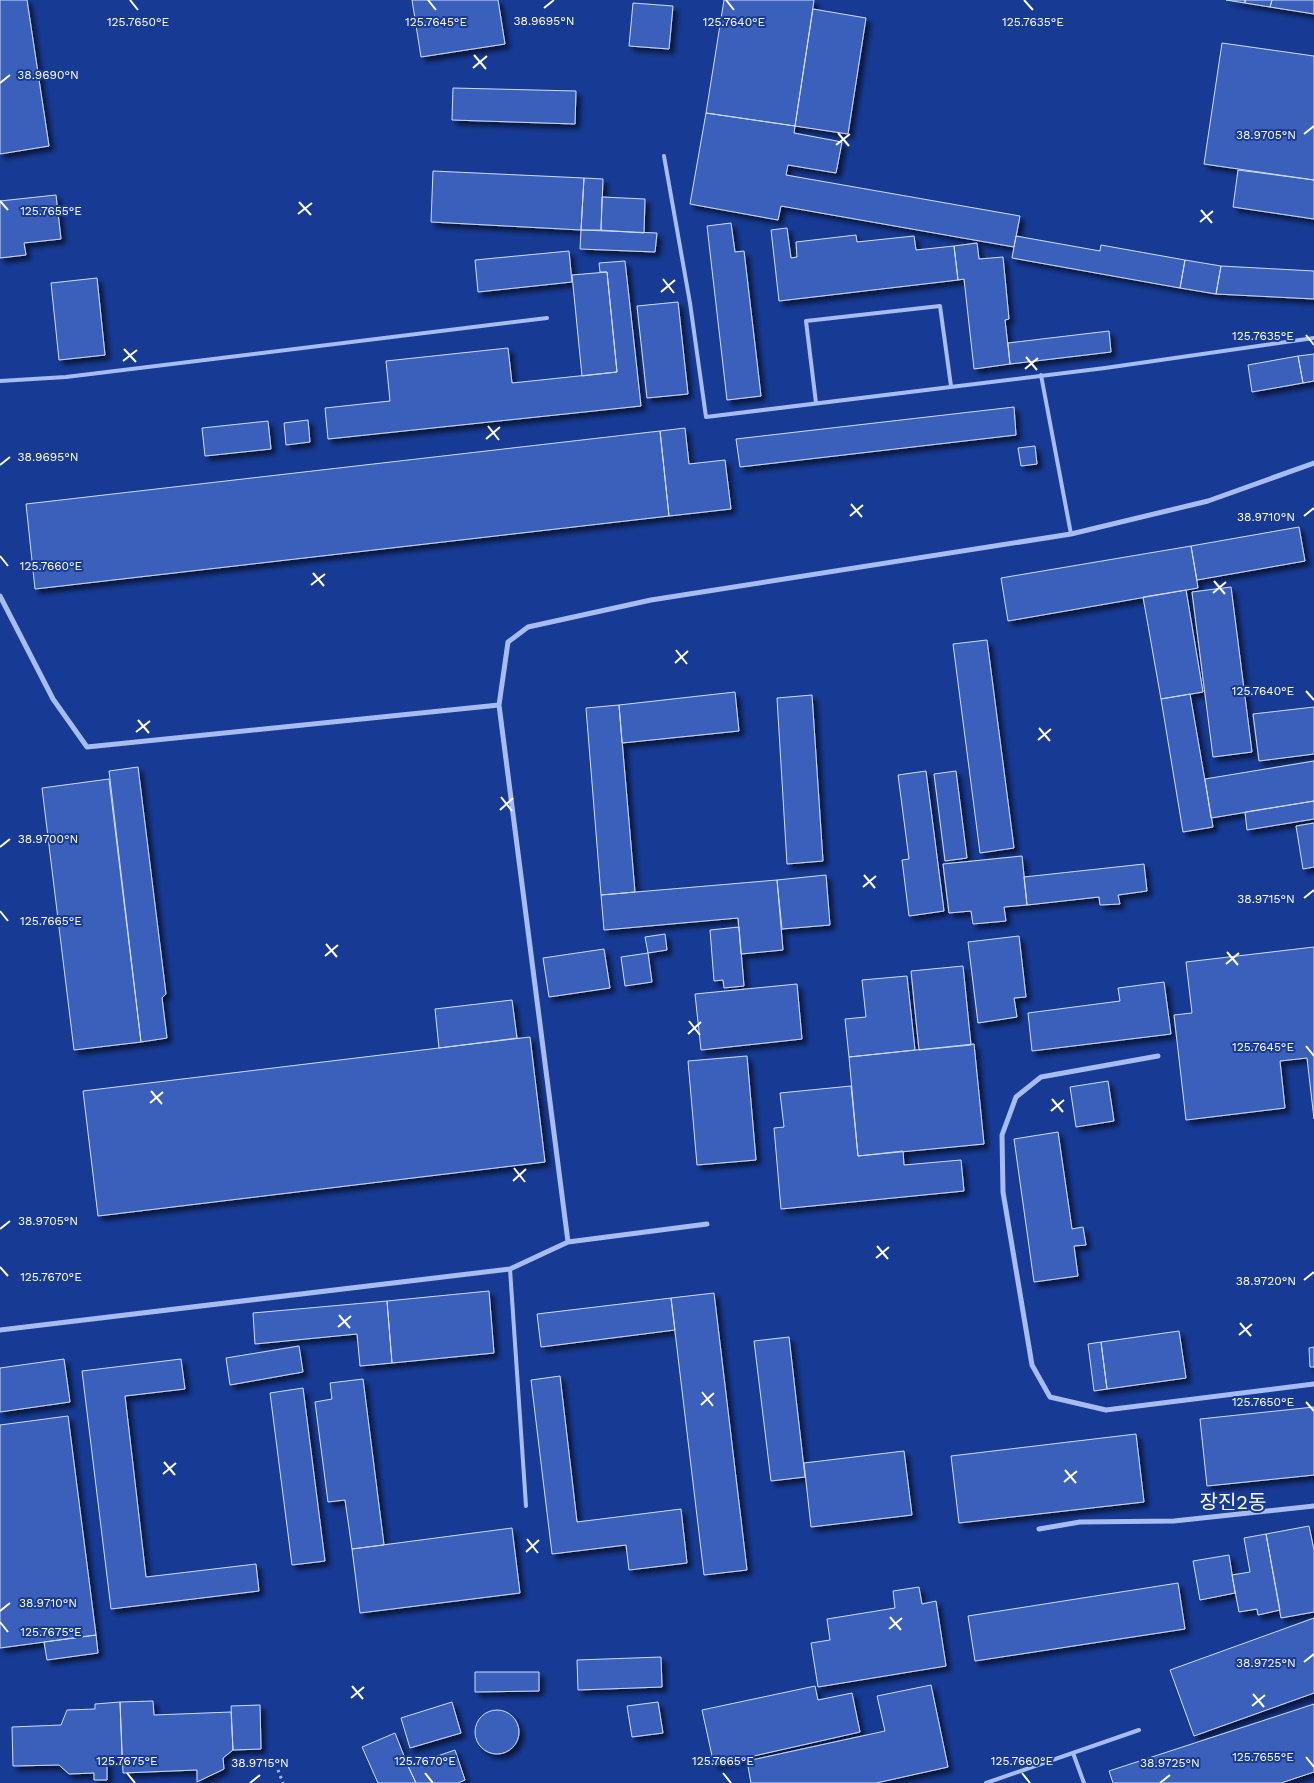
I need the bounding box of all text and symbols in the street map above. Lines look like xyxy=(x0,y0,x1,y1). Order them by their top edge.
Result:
text: 38.9695°N xyxy=(514,14,575,28)
text: 125.7650°E xyxy=(107,15,169,29)
text: 125.7645°E xyxy=(405,15,467,29)
text: 125.7640°E xyxy=(703,15,766,29)
text: 125.7635°E xyxy=(1002,15,1064,29)
text: 38.9690°N xyxy=(17,68,79,82)
text: 38.9705°N xyxy=(1236,128,1296,142)
text: 125.7655°E xyxy=(20,204,82,218)
text: 125.7635°E xyxy=(1232,329,1294,343)
text: 38.9695°N xyxy=(18,450,79,464)
text: 38.9710°N xyxy=(1237,510,1295,524)
text: 125.7660°E xyxy=(20,559,83,573)
text: 125.7640°E xyxy=(1232,684,1295,698)
text: 38.9700°N xyxy=(18,832,78,846)
text: 38.9715°N xyxy=(1237,892,1295,906)
text: 125.7665°E xyxy=(20,914,82,928)
text: 125.7645°E xyxy=(1232,1040,1294,1054)
text: 38.9705°N xyxy=(18,1214,78,1228)
text: 125.7670°E xyxy=(20,1270,82,1284)
text: 38.9720°N xyxy=(1236,1274,1296,1288)
text: 125.7650°E xyxy=(1232,1395,1294,1409)
district label: 장진2동 xyxy=(1200,1490,1266,1514)
text: 38.9710°N xyxy=(19,1596,77,1610)
text: 125.7675°E xyxy=(20,1625,82,1639)
text: 38.9725°N xyxy=(1236,1656,1296,1670)
text: 125.7655°E xyxy=(1232,1750,1294,1764)
text: 125.7675°E xyxy=(96,1754,158,1768)
text: 125.7670°E xyxy=(394,1754,456,1768)
text: 125.7665°E xyxy=(692,1754,754,1768)
text: 125.7660°E xyxy=(991,1754,1054,1768)
text: 38.9715°N xyxy=(231,1756,289,1770)
text: 38.9725°N xyxy=(1140,1756,1200,1770)

